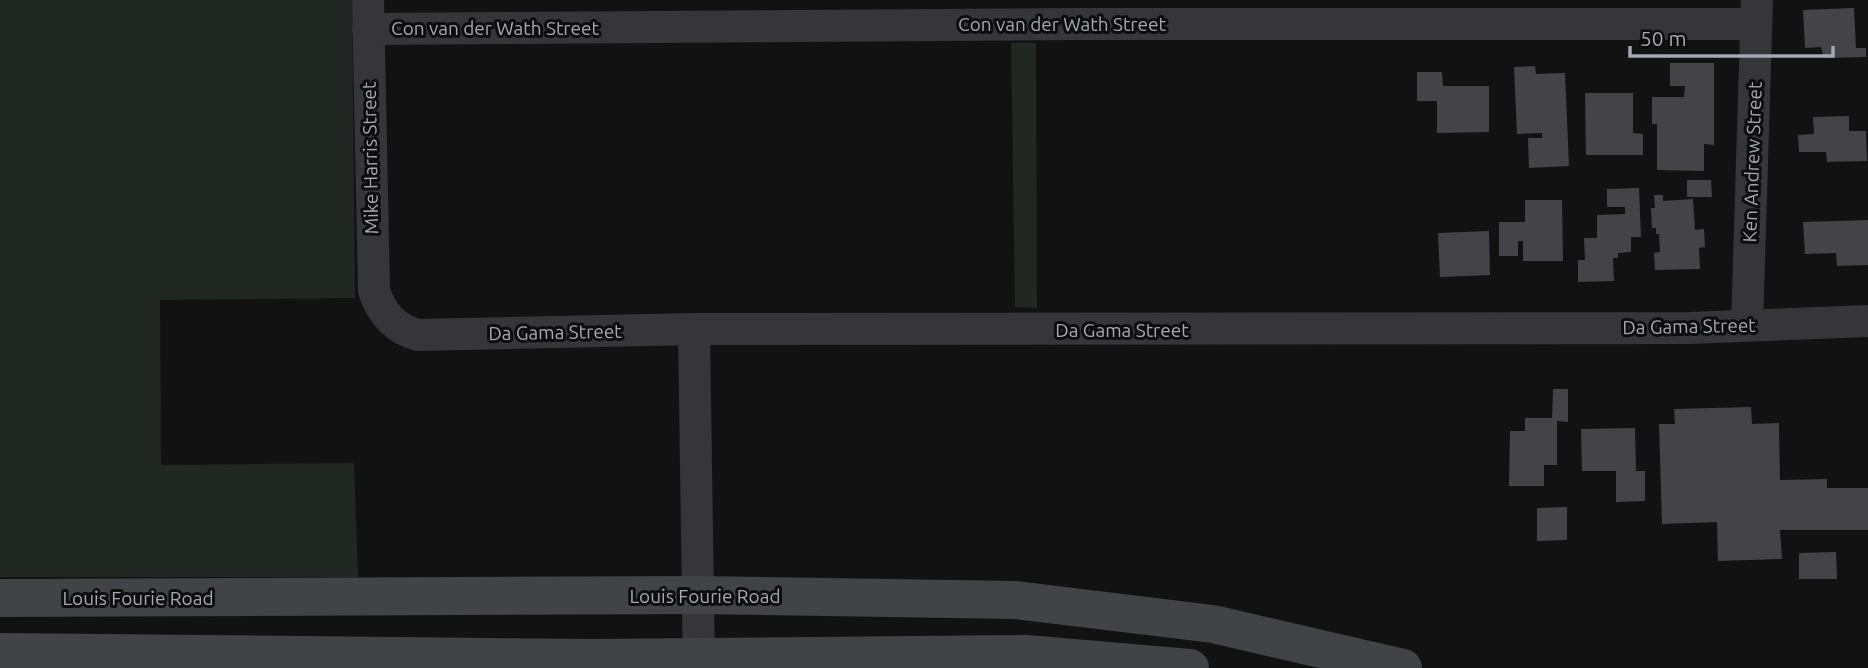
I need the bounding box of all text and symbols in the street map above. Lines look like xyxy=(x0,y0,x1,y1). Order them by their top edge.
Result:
street label: Con van der Wath Street xyxy=(958,13,1167,35)
scale bar xyxy=(1630,14,1833,58)
street label: Con van der Wath Street xyxy=(391,17,600,39)
text: 50 m xyxy=(1640,26,1687,50)
street label: Mike Harris Street xyxy=(358,81,382,235)
street label: Ken Andrew Street xyxy=(1738,81,1766,243)
street label: Da Gama Street xyxy=(1622,314,1756,338)
street label: Da Gama Street xyxy=(1055,319,1189,341)
street label: Da Gama Street xyxy=(488,320,622,344)
street label: Louis Fourie Road xyxy=(629,585,781,607)
street label: Louis Fourie Road xyxy=(62,587,214,609)

